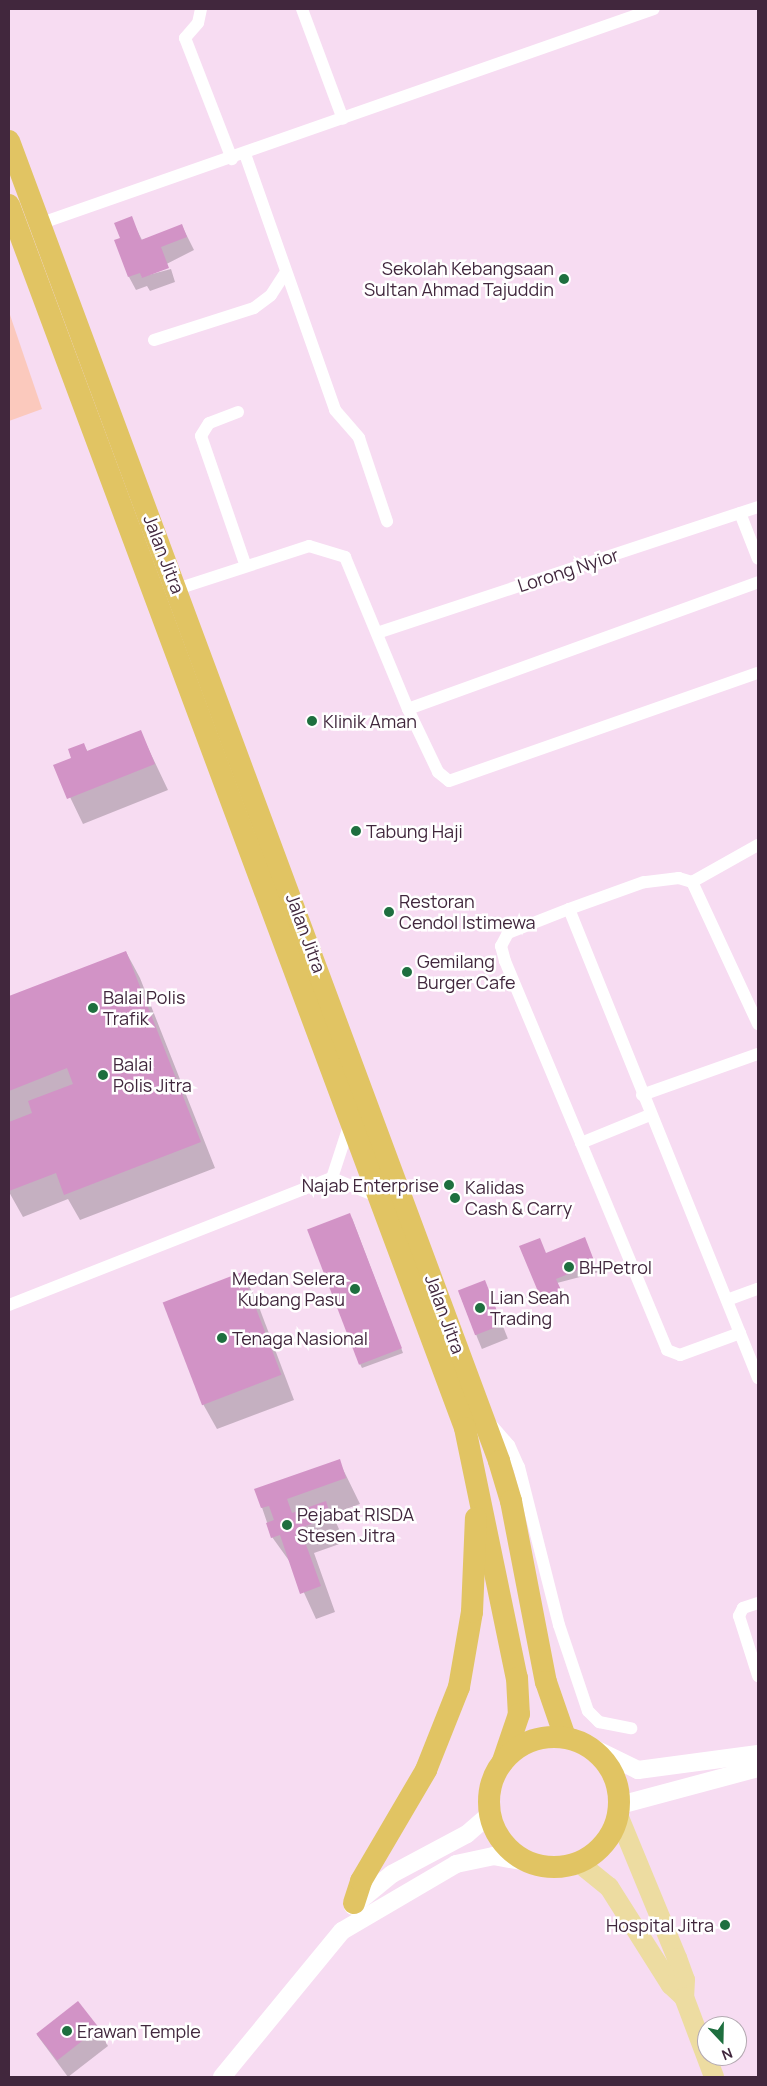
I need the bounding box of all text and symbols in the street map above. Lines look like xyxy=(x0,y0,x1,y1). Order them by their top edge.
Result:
place label: Sekolah Kebangsaan Sultan Ahmad Tajuddin xyxy=(364,258,554,300)
marker: Sekolah Kebangsaan Sultan Ahmad Tajuddin xyxy=(558,273,570,285)
street label: Jalan Jitra xyxy=(139,512,189,596)
street label: Lorong Nyior xyxy=(515,544,621,596)
place label: Klinik Aman xyxy=(323,710,417,732)
marker: Klinik Aman xyxy=(305,714,319,728)
place label: Tabung Haji xyxy=(366,820,463,842)
marker: Tabung Haji xyxy=(350,825,362,837)
street label: Jalan Jitra xyxy=(282,890,330,976)
place label: Restoran Cendol Istimewa xyxy=(399,891,536,934)
marker: Restoran Cendol Istimewa xyxy=(383,906,395,918)
place label: Gemilang Burger Cafe xyxy=(417,951,516,994)
marker: Gemilang Burger Cafe xyxy=(401,966,413,978)
place label: Balai Polis Trafik xyxy=(103,987,185,1030)
marker: Balai Polis Trafik xyxy=(87,1002,99,1014)
place label: Balai Polis Jitra xyxy=(113,1054,192,1096)
marker: Balai Polis Jitra xyxy=(97,1069,109,1081)
place label: Najab Enterprise xyxy=(302,1174,439,1196)
place label: Kalidas Cash & Carry xyxy=(465,1177,572,1220)
marker: Najab Enterprise xyxy=(443,1179,455,1191)
marker: Kalidas Cash & Carry xyxy=(449,1192,461,1204)
place label: BHPetrol xyxy=(579,1256,652,1278)
marker: BHPetrol xyxy=(563,1261,575,1273)
place label: Medan Selera Kubang Pasu xyxy=(232,1268,345,1310)
street label: Jalan Jitra xyxy=(421,1271,469,1357)
marker: Medan Selera Kubang Pasu xyxy=(349,1283,361,1295)
place label: Lian Seah Trading xyxy=(490,1287,570,1330)
marker: Lian Seah Trading xyxy=(474,1302,486,1314)
place label: Tenaga Nasional xyxy=(232,1327,368,1349)
marker: Tenaga Nasional xyxy=(216,1332,228,1344)
place label: Pejabat RISDA Stesen Jitra xyxy=(297,1504,414,1546)
marker: Pejabat RISDA Stesen Jitra xyxy=(281,1519,293,1531)
place label: Hospital Jitra xyxy=(606,1914,714,1936)
marker: Hospital Jitra xyxy=(718,1918,732,1932)
north arrow xyxy=(697,2016,747,2066)
place label: Erawan Temple xyxy=(77,2020,201,2042)
marker: Erawan Temple xyxy=(61,2025,73,2037)
text: N xyxy=(719,2044,735,2065)

